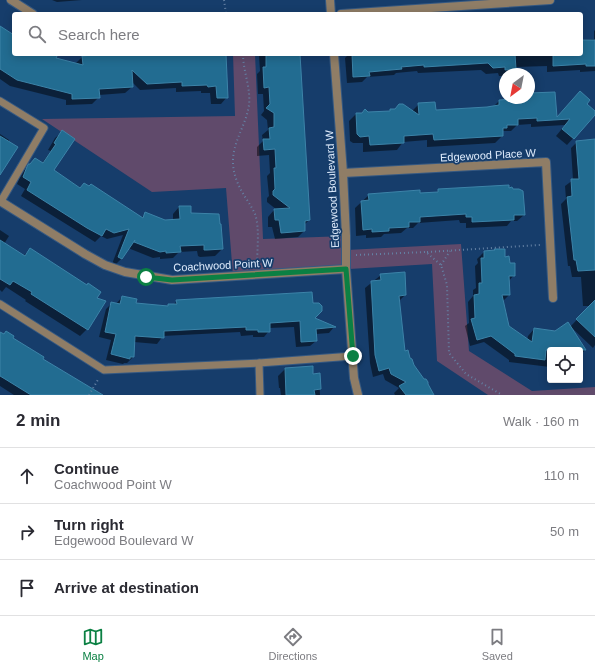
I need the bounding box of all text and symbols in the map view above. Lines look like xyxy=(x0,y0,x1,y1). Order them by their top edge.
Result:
search box xyxy=(12,12,583,56)
icon: search xyxy=(26,23,48,45)
text: Search here xyxy=(58,26,140,43)
north arrow xyxy=(499,68,535,104)
street label: Edgewood Boulevard W xyxy=(323,129,341,248)
street label: Edgewood Place W xyxy=(440,146,537,164)
street label: Coachwood Point W xyxy=(173,256,274,274)
route start xyxy=(137,268,155,286)
route end xyxy=(344,347,362,365)
map controls xyxy=(547,347,583,383)
button: locate xyxy=(547,347,583,383)
text: 2 min xyxy=(16,411,60,430)
text: Walk · 160 m xyxy=(503,414,579,429)
text: Continue xyxy=(54,460,119,477)
icon: ahead xyxy=(16,465,38,487)
text: 110 m xyxy=(544,468,579,483)
text: Coachwood Point W xyxy=(54,477,172,492)
text: Turn right xyxy=(54,516,124,533)
icon: right xyxy=(16,521,38,543)
text: 50 m xyxy=(550,524,579,539)
text: Edgewood Boulevard W xyxy=(54,533,193,548)
icon: arrive xyxy=(16,577,38,599)
text: Arrive at destination xyxy=(54,579,199,596)
tab: Map xyxy=(82,626,104,662)
tab: Directions xyxy=(268,626,317,662)
tab: Saved xyxy=(482,626,513,662)

